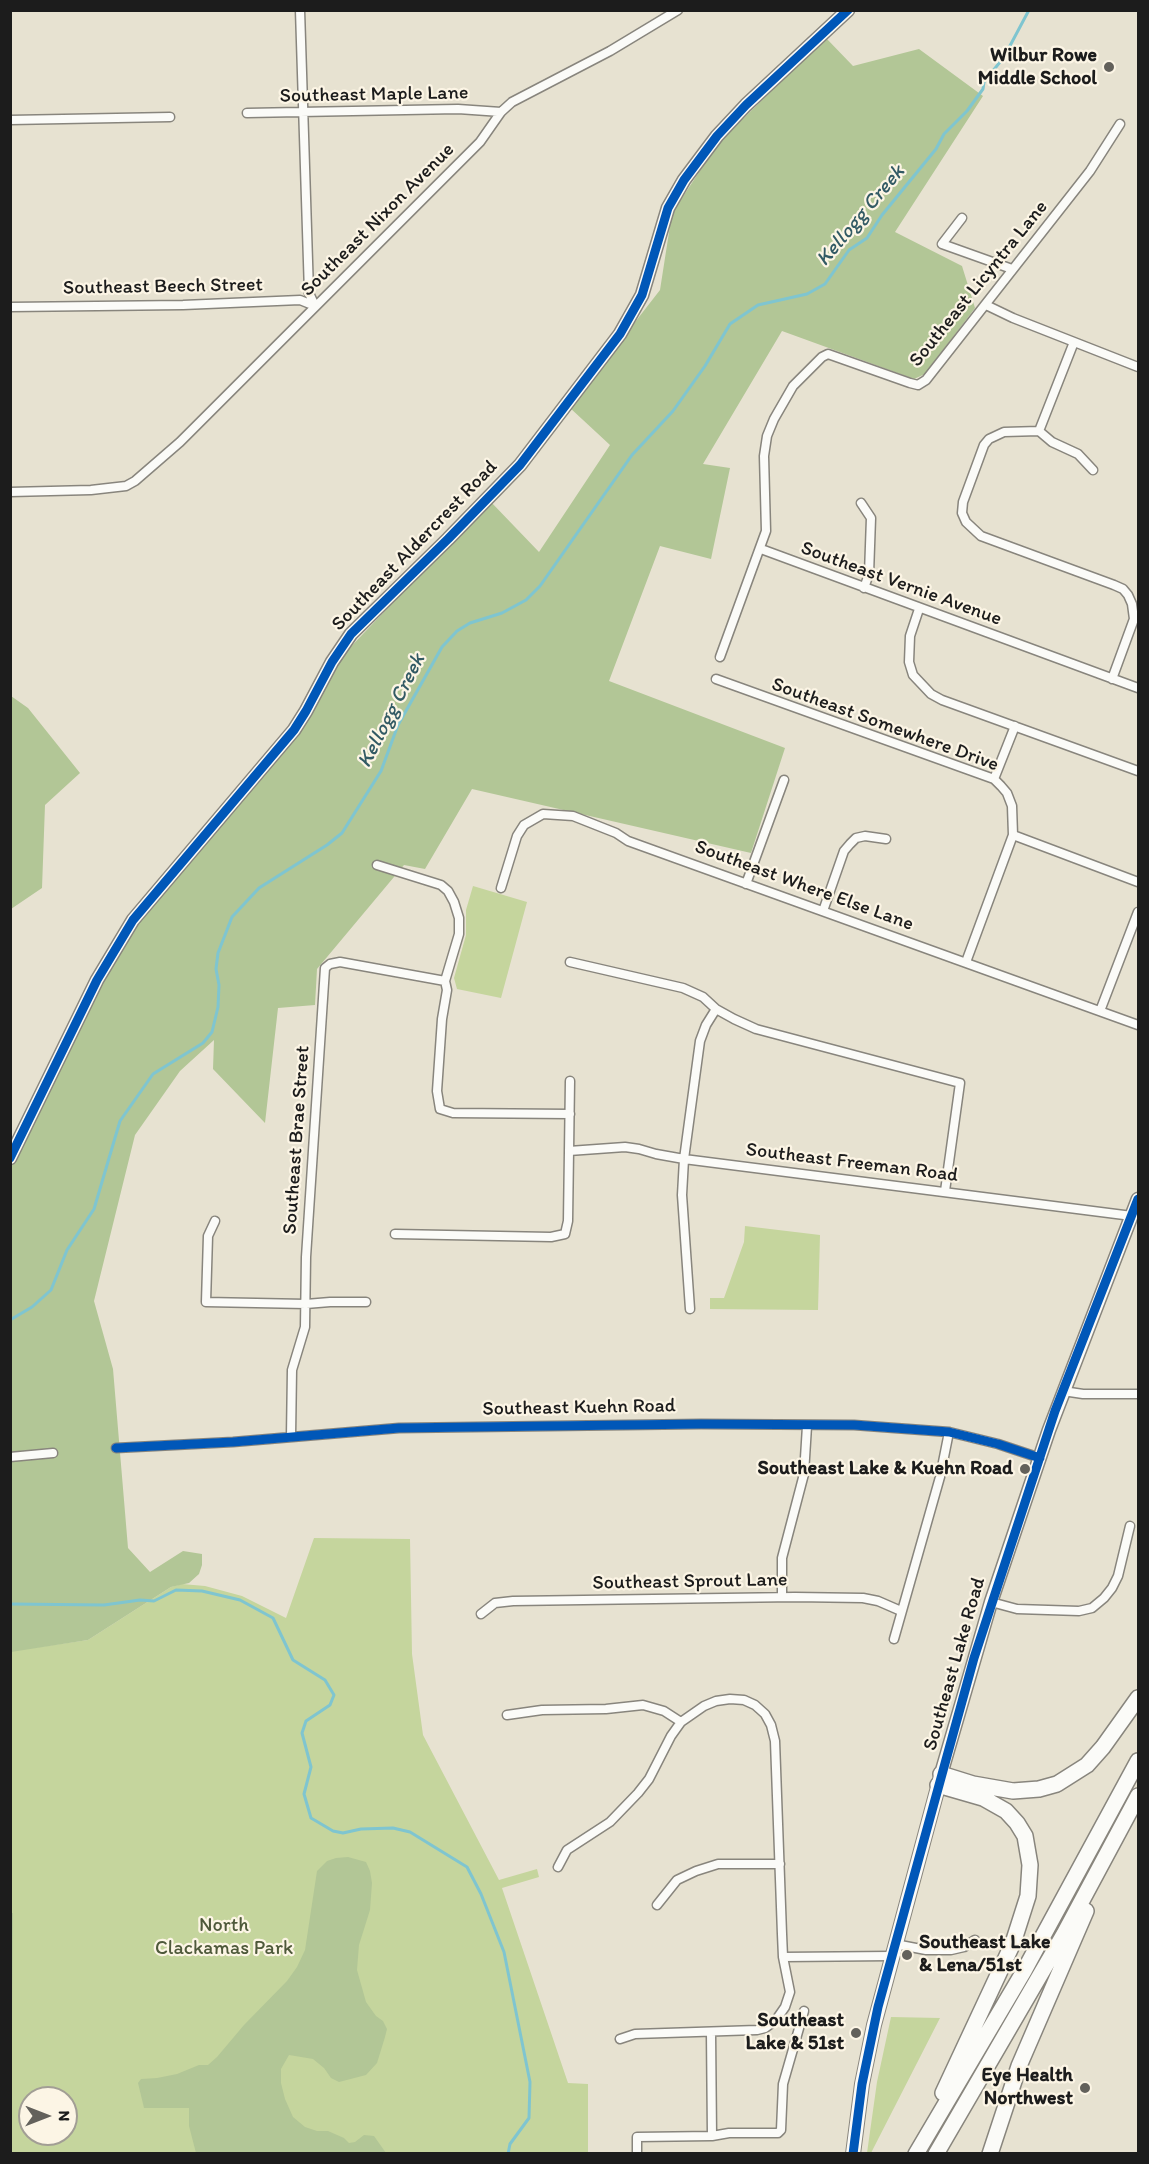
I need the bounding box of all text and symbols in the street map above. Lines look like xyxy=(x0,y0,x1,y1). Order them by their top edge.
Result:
place label: Wilbur Rowe Middle School xyxy=(978,44,1097,91)
marker: Wilbur Rowe Middle School xyxy=(1102,60,1116,74)
street label: Southeast Maple Lane xyxy=(279,81,469,109)
street label: Southeast Nixon Avenue xyxy=(296,138,460,302)
water label: Kellogg Creek xyxy=(811,160,911,272)
street label: Southeast Licyntra Lane xyxy=(904,196,1054,372)
street label: Southeast Beech Street xyxy=(63,273,263,301)
street label: Southeast Aldercrest Road xyxy=(327,456,503,636)
street label: Southeast Vernie Avenue xyxy=(797,536,1005,632)
water label: Kellogg Creek xyxy=(353,650,431,772)
street label: Southeast Somewhere Drive xyxy=(768,673,1002,777)
street label: Southeast Where Else Lane xyxy=(691,835,917,937)
street label: Southeast Brae Street xyxy=(278,1045,316,1235)
street label: Southeast Freeman Road xyxy=(744,1138,960,1188)
street label: Southeast Kuehn Road xyxy=(482,1394,676,1422)
place label: Southeast Lake & Kuehn Road xyxy=(757,1457,1013,1481)
marker: Southeast Lake & Kuehn Road xyxy=(1018,1462,1032,1476)
street label: Southeast Sprout Lane xyxy=(592,1568,788,1596)
street label: Southeast Lake Road xyxy=(919,1575,991,1753)
park label: North Clackamas Park xyxy=(155,1914,293,1961)
place label: Southeast Lake & Lena/51st xyxy=(919,1931,1051,1978)
marker: Southeast Lake & Lena/51st xyxy=(900,1948,914,1962)
place label: Southeast Lake & 51st xyxy=(746,2009,844,2056)
marker: Southeast Lake & 51st xyxy=(849,2026,863,2040)
place label: Eye Health Northwest xyxy=(982,2064,1073,2111)
marker: Eye Health Northwest xyxy=(1078,2081,1092,2095)
north arrow xyxy=(18,2086,78,2146)
text: N xyxy=(55,2111,74,2121)

